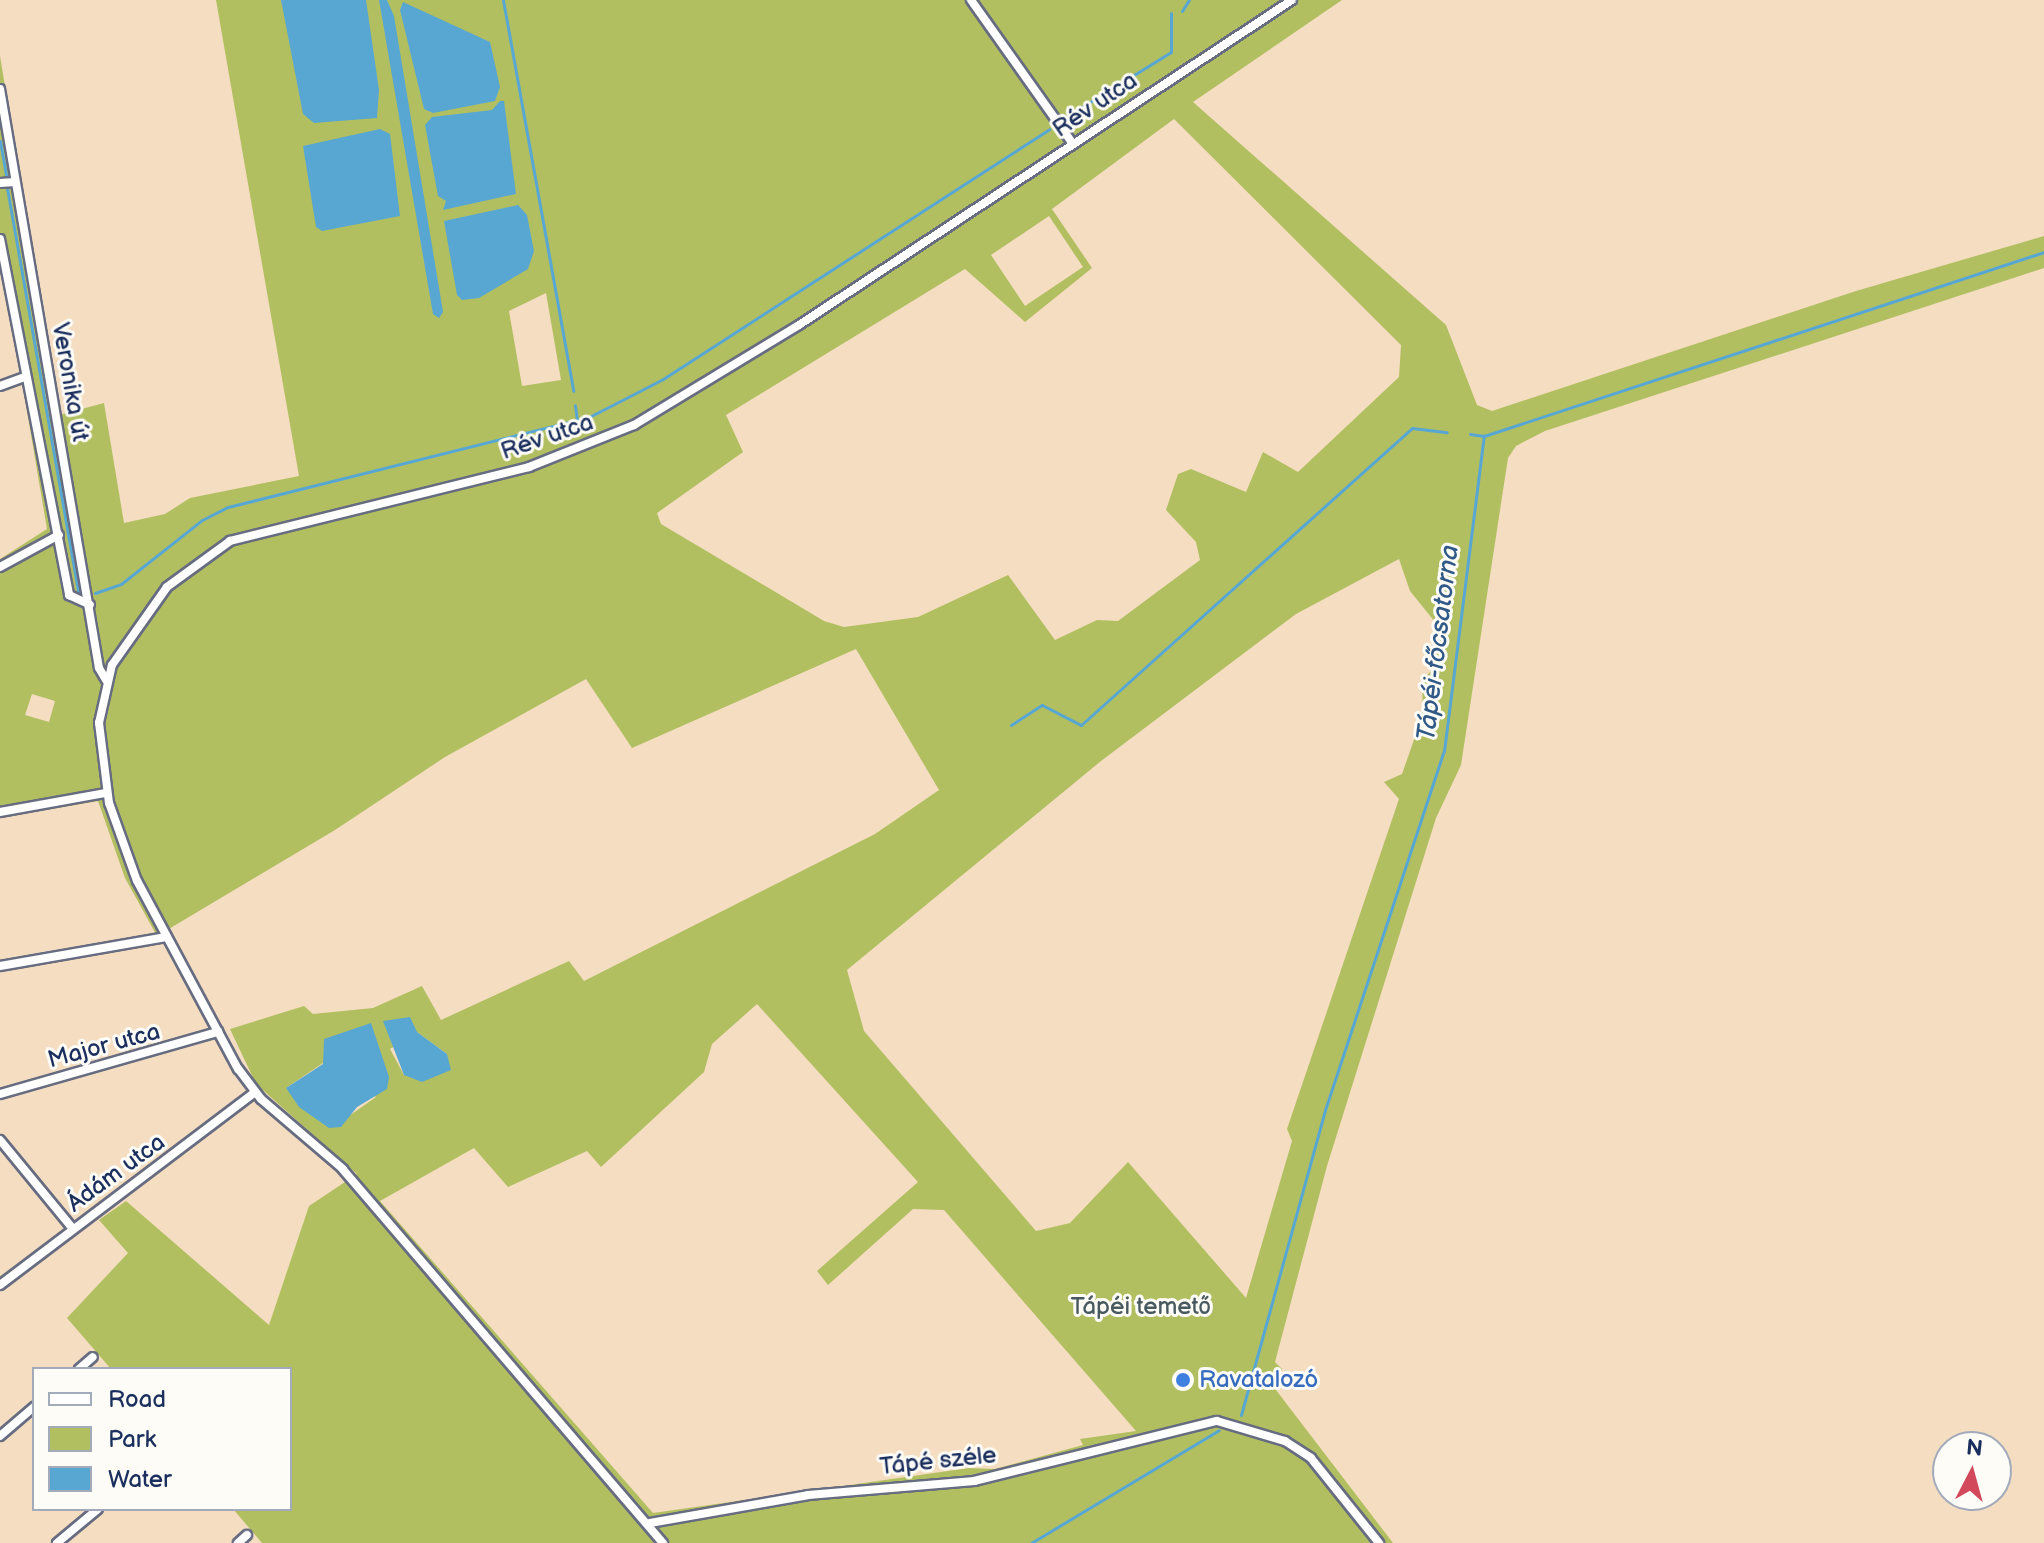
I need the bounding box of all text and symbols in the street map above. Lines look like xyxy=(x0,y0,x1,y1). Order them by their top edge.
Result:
street label: Rév utca xyxy=(1047,66,1143,144)
street label: Veronika út xyxy=(45,320,95,444)
street label: Rév utca xyxy=(497,408,597,466)
water label: Tápéi-főcsatorna xyxy=(1411,543,1467,743)
street label: Major utca xyxy=(45,1017,163,1075)
street label: Ádám utca xyxy=(61,1128,171,1218)
park label: Tápéi temető xyxy=(1071,1293,1211,1321)
place label: Ravatalozó xyxy=(1199,1366,1318,1394)
legend xyxy=(32,1367,292,1511)
marker: Ravatalozó xyxy=(1174,1371,1192,1389)
text: Road xyxy=(108,1385,166,1414)
text: Park xyxy=(108,1425,156,1454)
north arrow xyxy=(1932,1431,2012,1511)
text: N xyxy=(1965,1434,1984,1463)
street label: Tápé széle xyxy=(878,1441,998,1481)
text: Water xyxy=(108,1465,172,1494)

